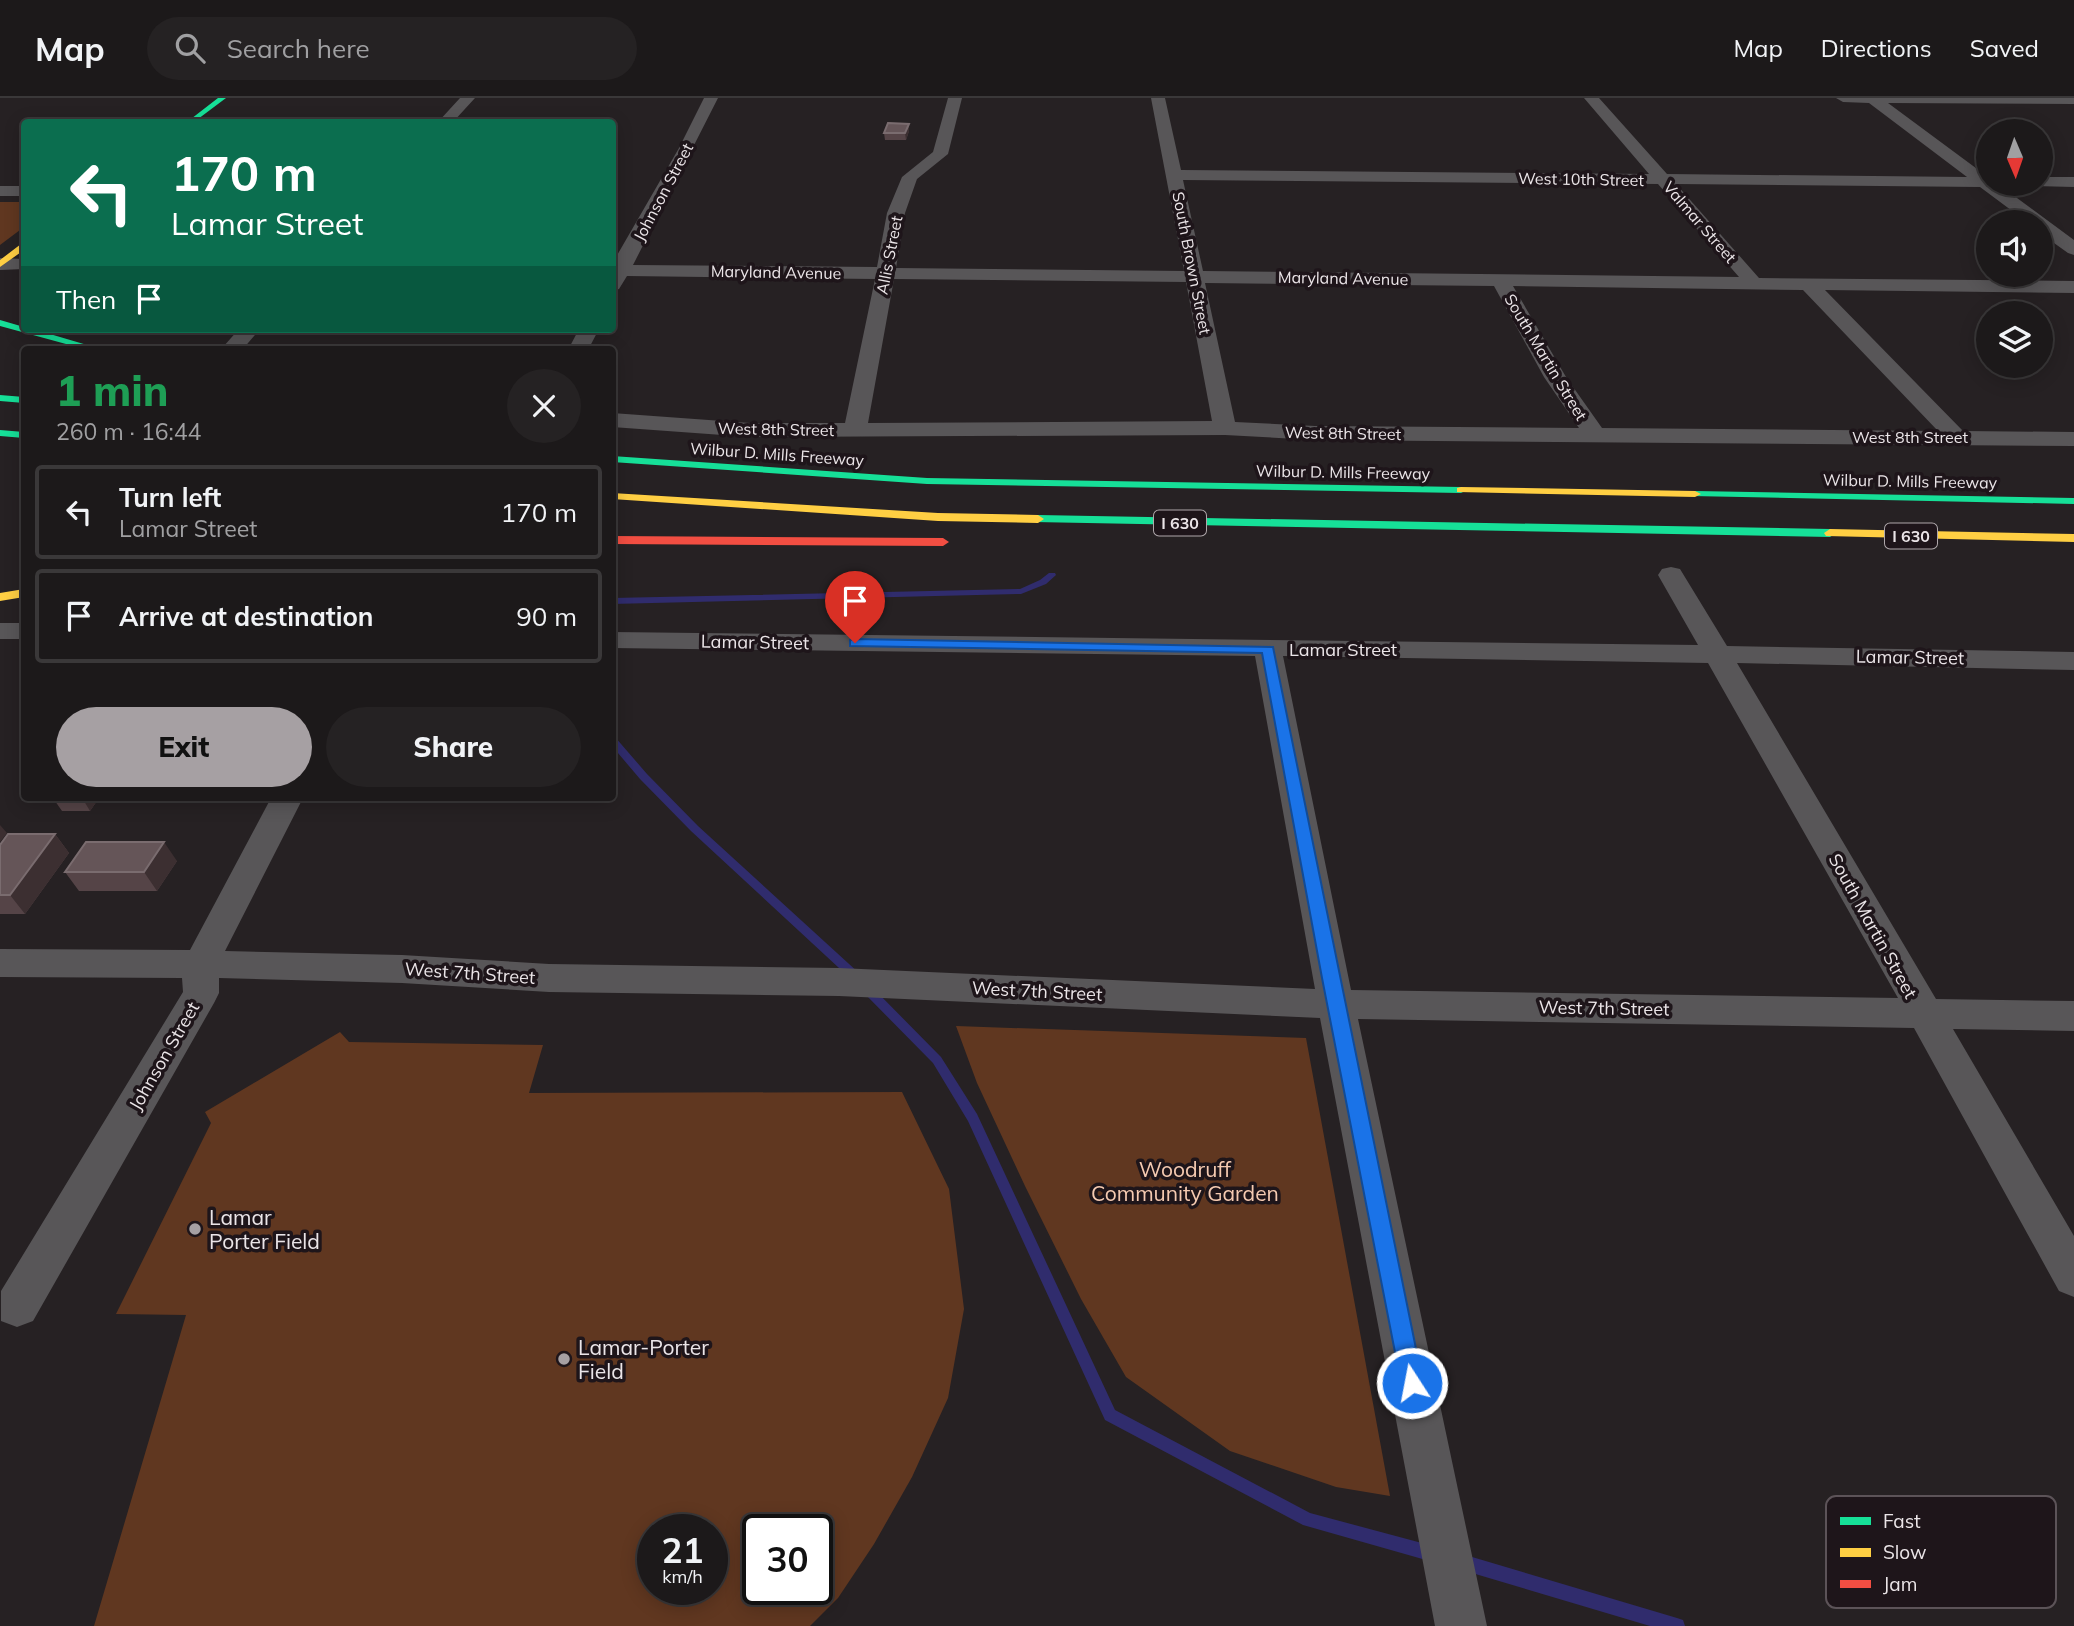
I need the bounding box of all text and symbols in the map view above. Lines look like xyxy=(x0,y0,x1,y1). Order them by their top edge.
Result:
search box xyxy=(147,17,637,80)
text: Map xyxy=(35,28,105,69)
icon: search xyxy=(171,29,209,67)
text: Search here xyxy=(227,32,370,65)
text: Map xyxy=(1733,33,1783,63)
text: Directions xyxy=(1821,33,1932,63)
text: Saved xyxy=(1970,33,2039,63)
north arrow xyxy=(1976,119,2053,196)
map controls xyxy=(1976,119,2053,378)
street label: Johnson Street xyxy=(629,139,697,244)
text: 170 m xyxy=(171,142,317,203)
icon: left xyxy=(56,147,147,238)
street label: West 10th Street xyxy=(1518,168,1644,190)
street label: Valmar Street xyxy=(1659,177,1741,267)
street label: South Brown Street xyxy=(1168,190,1216,336)
text: Lamar Street xyxy=(171,203,363,243)
button: sound xyxy=(1976,210,2053,287)
street label: Allis Street xyxy=(872,214,906,296)
street label: Maryland Avenue xyxy=(711,261,841,283)
street label: Maryland Avenue xyxy=(1278,267,1408,289)
icon: arrive xyxy=(130,280,168,318)
text: Then xyxy=(56,283,116,316)
street label: South Martin Street xyxy=(1500,290,1592,424)
button: layers xyxy=(1976,301,2053,378)
text: 1 min xyxy=(56,364,169,417)
button: close xyxy=(507,369,581,443)
text: 260 m · 16:44 xyxy=(56,417,201,446)
street label: West 8th Street xyxy=(718,418,835,440)
street label: West 8th Street xyxy=(1285,422,1402,444)
street label: West 8th Street xyxy=(1852,427,1968,447)
street label: Wilbur D. Mills Freeway xyxy=(689,438,865,470)
street label: Wilbur D. Mills Freeway xyxy=(1256,460,1431,484)
street label: Wilbur D. Mills Freeway xyxy=(1823,469,1998,493)
text: Turn left xyxy=(119,481,221,514)
icon: left xyxy=(60,493,98,531)
text: 170 m xyxy=(501,496,577,529)
road number: I 630 xyxy=(1154,510,1206,536)
text: Lamar Street xyxy=(119,514,257,543)
road number: I 630 xyxy=(1885,524,1937,548)
pin xyxy=(825,571,885,643)
icon: arrive xyxy=(836,582,874,620)
icon: arrive xyxy=(60,597,98,635)
text: Arrive at destination xyxy=(119,600,374,633)
text: 90 m xyxy=(516,600,577,633)
street label: Lamar Street xyxy=(701,630,809,654)
street label: Lamar Street xyxy=(1289,638,1397,661)
street label: Lamar Street xyxy=(1856,645,1964,669)
button: Exit xyxy=(56,707,312,787)
button: Share xyxy=(326,707,581,787)
street label: South Martin Street xyxy=(1824,849,1922,1003)
street label: West 7th Street xyxy=(404,957,536,989)
street label: West 7th Street xyxy=(971,976,1103,1006)
street label: West 7th Street xyxy=(1538,995,1670,1021)
street label: Johnson Street xyxy=(124,998,204,1114)
park label: Woodruff Community Garden xyxy=(1091,1156,1279,1206)
place label: Lamar Porter Field xyxy=(209,1204,320,1254)
marker: Lamar Porter Field xyxy=(187,1221,203,1237)
place label: Lamar-Porter Field xyxy=(578,1334,709,1384)
position arrow xyxy=(1375,1346,1449,1420)
marker: Lamar-Porter Field xyxy=(556,1351,572,1367)
legend xyxy=(1826,1496,2056,1608)
text: Fast xyxy=(1883,1509,1921,1533)
speed limit sign: 30 xyxy=(742,1514,833,1605)
text: 21 xyxy=(661,1528,704,1572)
text: Slow xyxy=(1883,1540,1927,1564)
text: km/h xyxy=(662,1565,703,1588)
text: Jam xyxy=(1883,1572,1917,1596)

